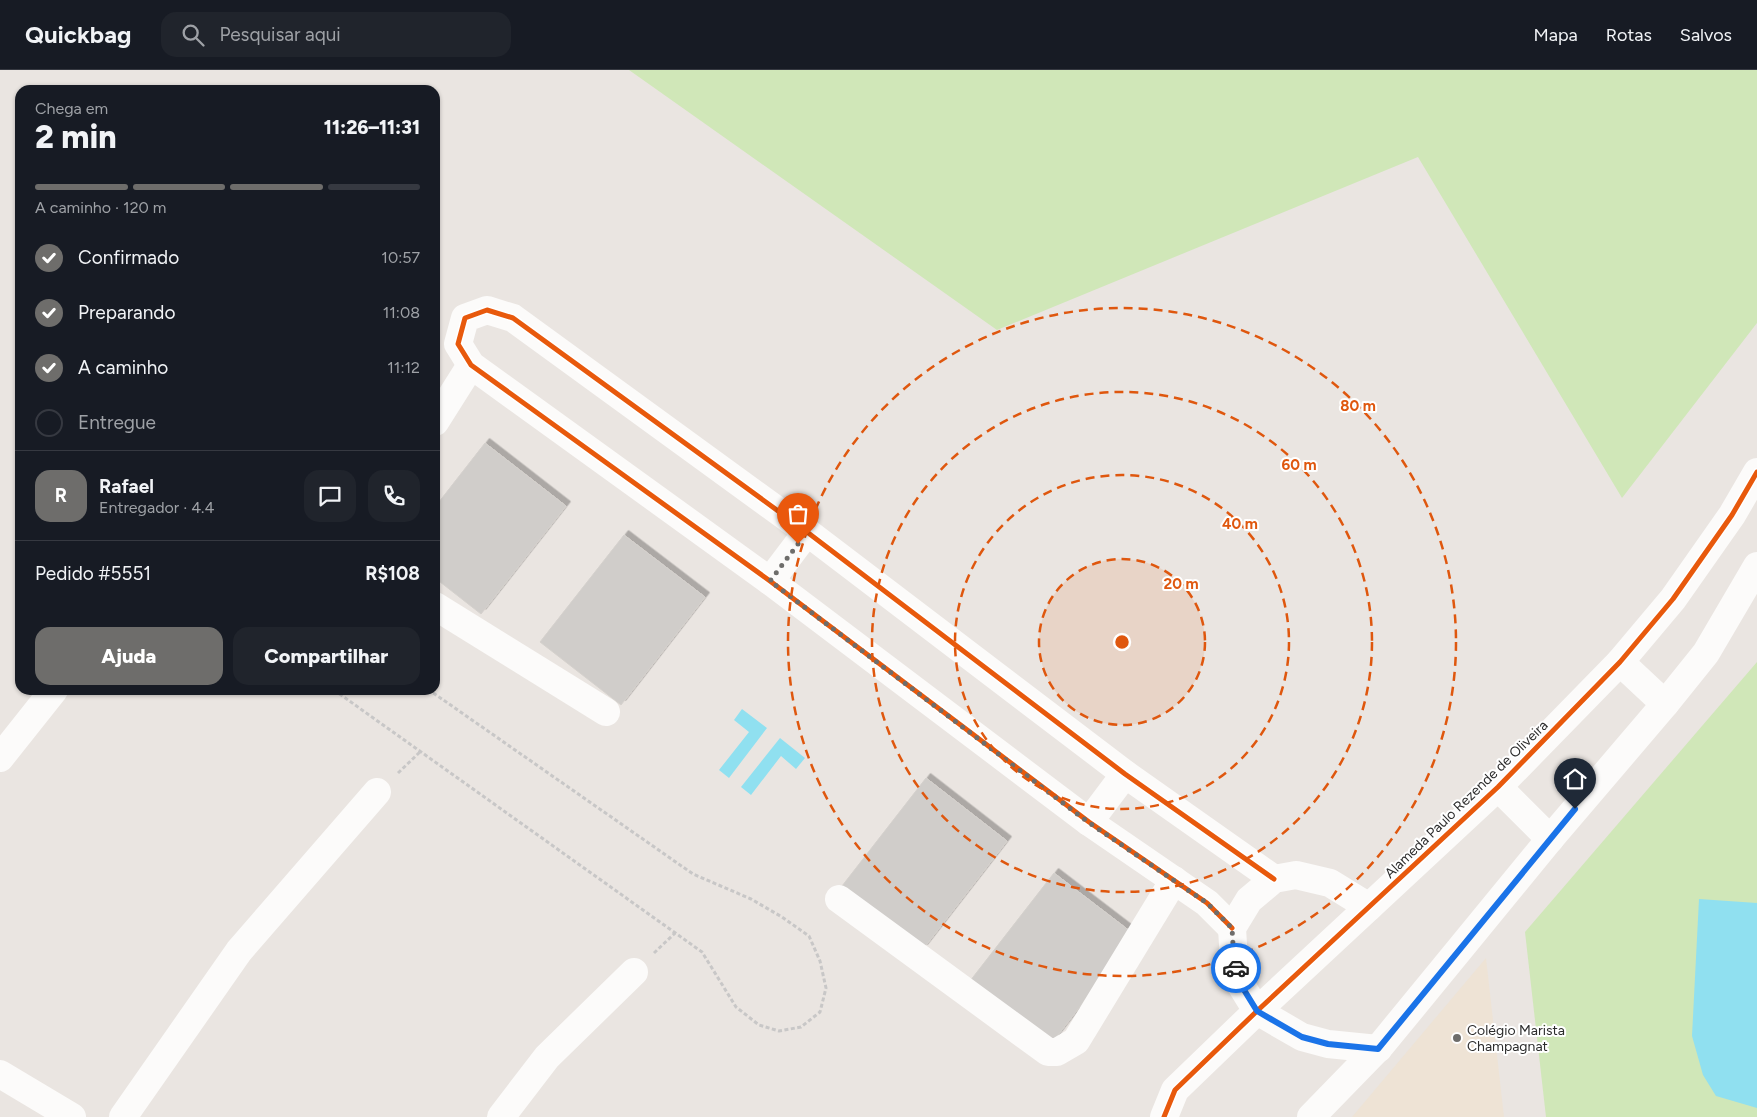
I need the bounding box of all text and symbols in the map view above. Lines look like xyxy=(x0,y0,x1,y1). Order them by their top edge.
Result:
search box xyxy=(161,12,511,57)
text: Quickbag xyxy=(25,20,131,49)
icon: search xyxy=(179,21,207,49)
text: Pesquisar aqui xyxy=(219,23,341,46)
text: Mapa xyxy=(1534,24,1578,46)
text: Rotas xyxy=(1606,24,1652,46)
text: Salvos xyxy=(1680,24,1732,46)
text: Chega em xyxy=(35,99,108,118)
text: 11:26–11:31 xyxy=(324,116,420,139)
text: 2 min xyxy=(35,118,117,156)
text: A caminho · 120 m xyxy=(35,198,166,217)
icon: check xyxy=(35,244,63,272)
text: Confirmado xyxy=(78,246,179,269)
text: 10:57 xyxy=(381,248,420,267)
icon: check xyxy=(35,299,63,327)
text: Preparando xyxy=(78,301,176,324)
text: 11:08 xyxy=(383,303,420,322)
icon: check xyxy=(35,354,63,382)
text: A caminho xyxy=(78,356,168,379)
text: 11:12 xyxy=(387,358,420,377)
text: 80 m xyxy=(1340,397,1376,415)
text: Entregue xyxy=(78,411,156,434)
text: 60 m xyxy=(1281,456,1317,474)
button: chat xyxy=(304,470,356,522)
button: phone xyxy=(368,470,420,522)
text: Rafael xyxy=(99,475,154,498)
text: R xyxy=(55,484,67,507)
pin xyxy=(777,493,819,544)
text: Entregador · 4.4 xyxy=(99,498,214,517)
icon: bag xyxy=(784,500,812,528)
text: 40 m xyxy=(1222,515,1258,533)
text: Pedido #5551 xyxy=(35,562,151,585)
text: R$108 xyxy=(365,562,420,585)
text: 20 m xyxy=(1163,575,1199,593)
button: Ajuda xyxy=(35,627,223,685)
button: Compartilhar xyxy=(233,627,420,685)
centre of rings xyxy=(1113,633,1131,651)
street label: Alameda Paulo Rezende de Oliveira xyxy=(1381,717,1551,882)
pin xyxy=(1554,758,1596,809)
icon: home xyxy=(1561,765,1589,793)
courier xyxy=(1211,943,1261,993)
icon: car xyxy=(1222,954,1250,982)
place label: Colégio Marista Champagnat xyxy=(1467,1022,1565,1055)
marker: Colégio Marista Champagnat xyxy=(1451,1032,1463,1044)

